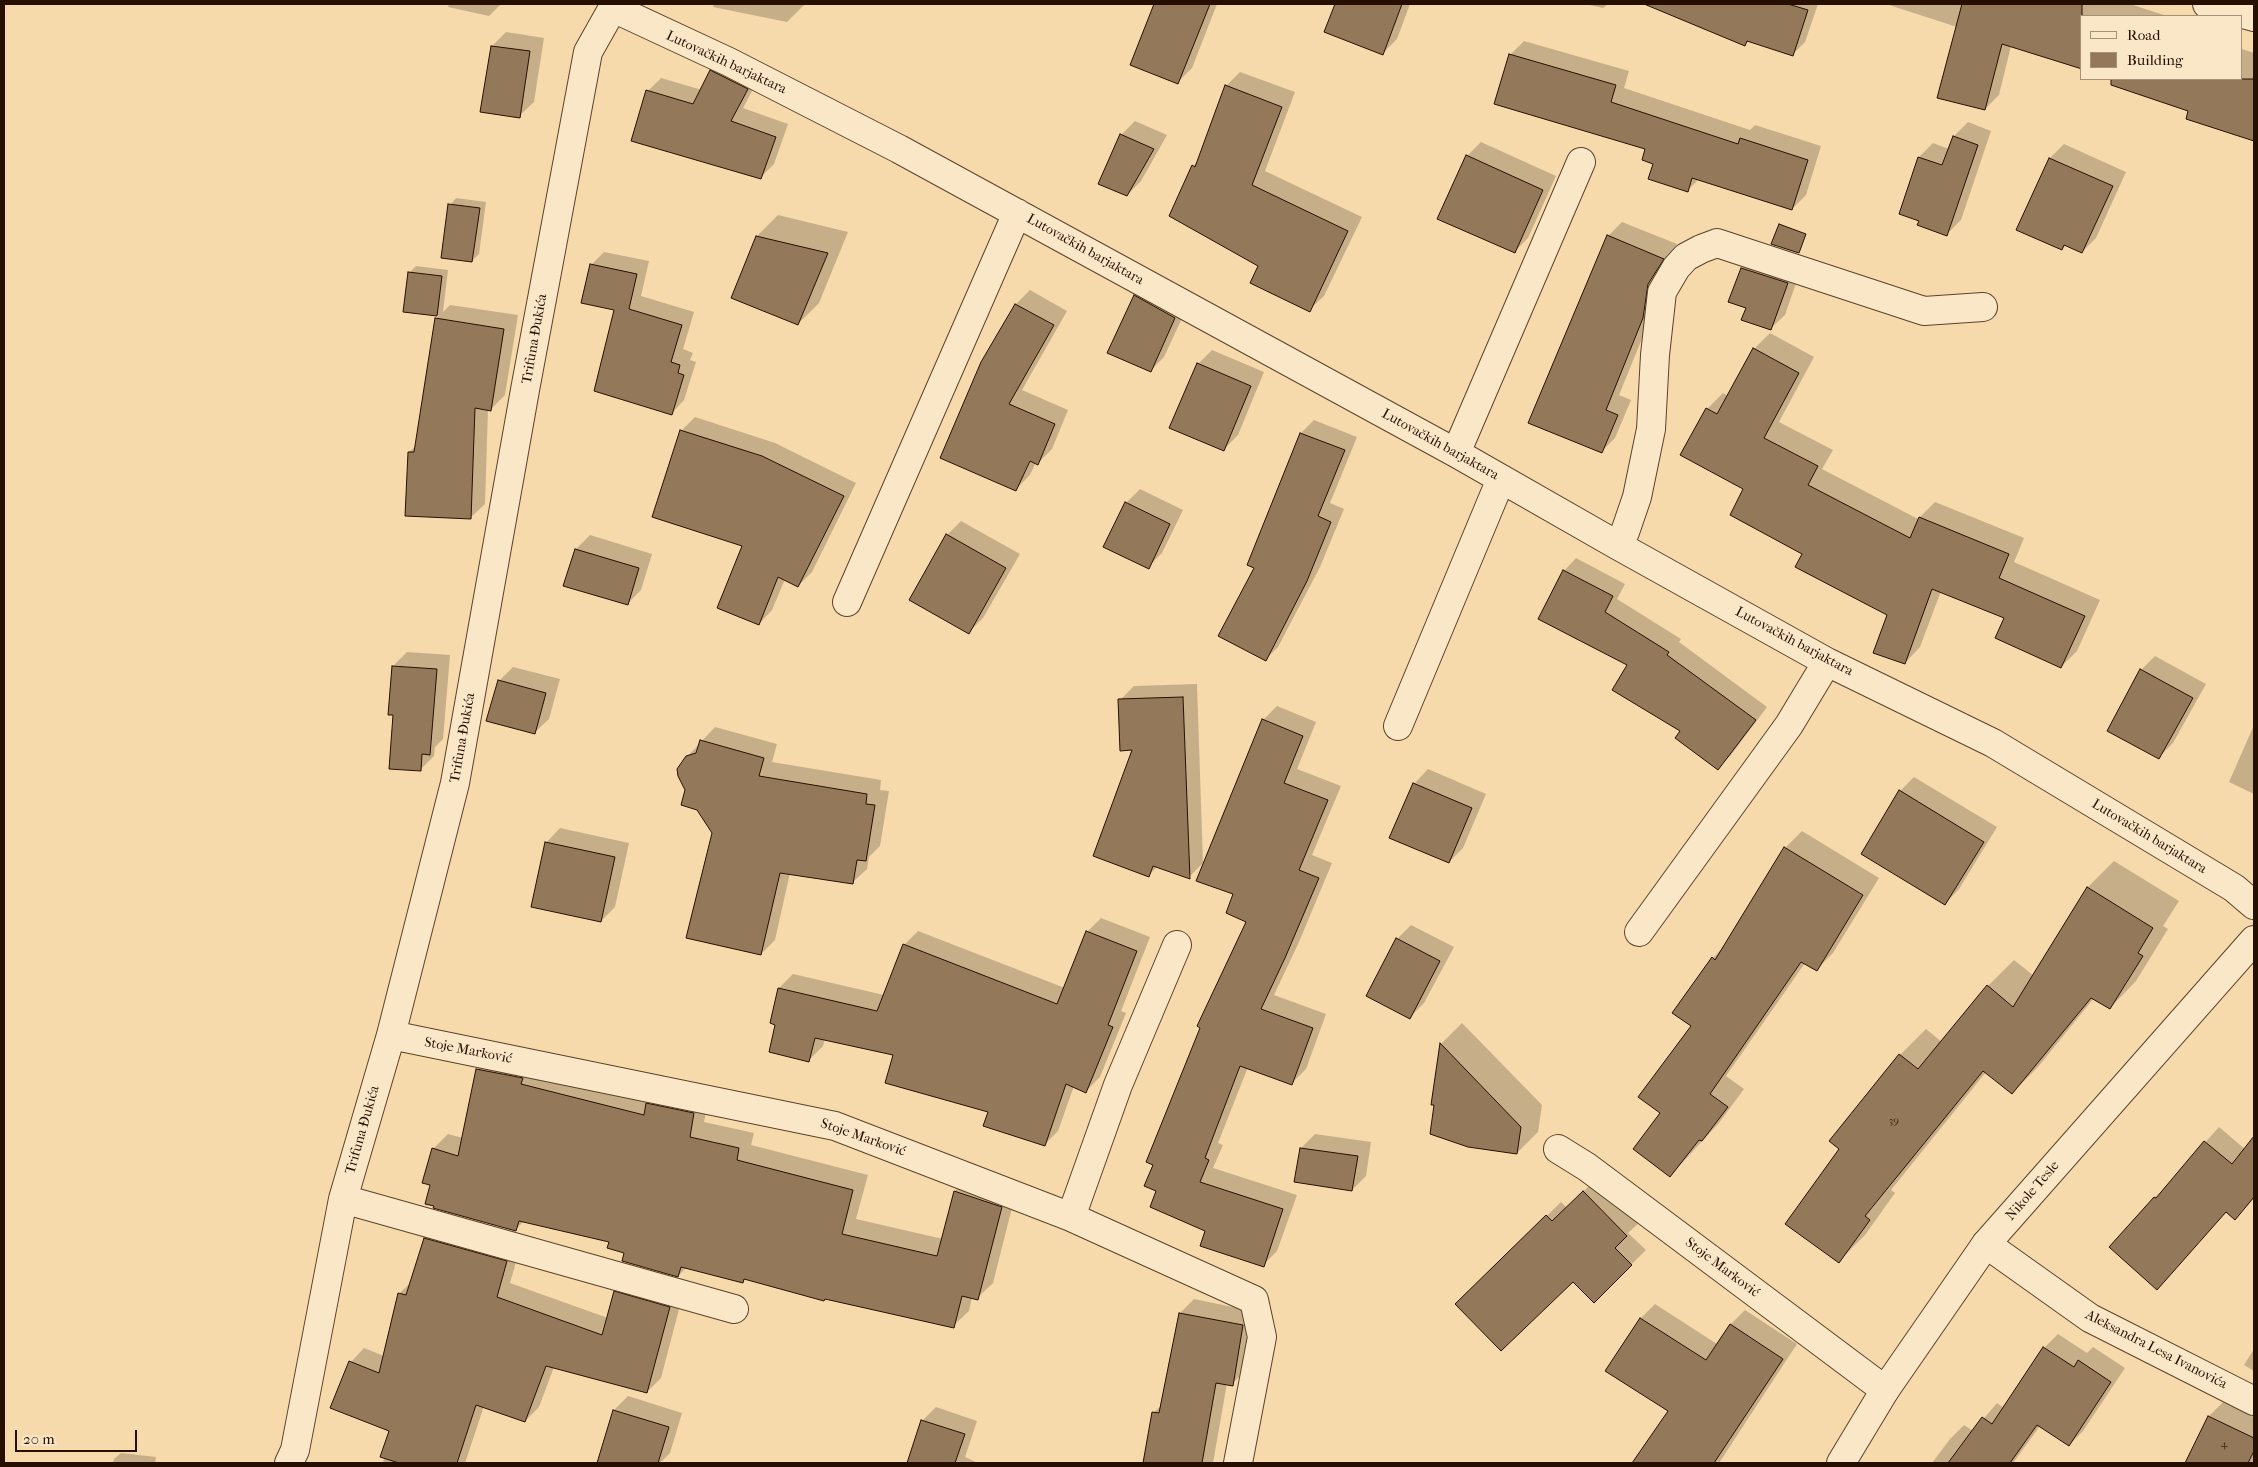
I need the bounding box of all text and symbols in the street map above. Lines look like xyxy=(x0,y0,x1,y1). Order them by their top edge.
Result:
legend xyxy=(2080,15,2243,80)
text: Road xyxy=(2127,26,2160,44)
street label: Lutovačkih barjaktara xyxy=(663,28,789,98)
text: Building xyxy=(2127,51,2183,69)
street label: Lutovačkih barjaktara xyxy=(1024,211,1146,289)
street label: Trifuna Đukića xyxy=(519,293,551,385)
street label: Lutovačkih barjaktara xyxy=(1379,406,1501,484)
street label: Lutovačkih barjaktara xyxy=(1732,604,1856,680)
street label: Trifuna Đukića xyxy=(447,692,479,784)
street label: Lutovačkih barjaktara xyxy=(2089,796,2209,878)
street label: Stoje Marković xyxy=(423,1034,513,1068)
street label: Trifuna Đukića xyxy=(342,1084,384,1176)
house number: 39 xyxy=(1889,1114,1899,1128)
street label: Stoje Marković xyxy=(818,1116,908,1160)
street label: Nikole Tesle xyxy=(2003,1158,2063,1224)
street label: Stoje Marković xyxy=(1681,1235,1763,1301)
street label: Aleksandra Lesa Ivanovića xyxy=(2082,1307,2230,1393)
scale bar xyxy=(18,1420,140,1452)
text: 20 m xyxy=(23,1430,55,1448)
house number: 4 xyxy=(2221,1437,2227,1451)

